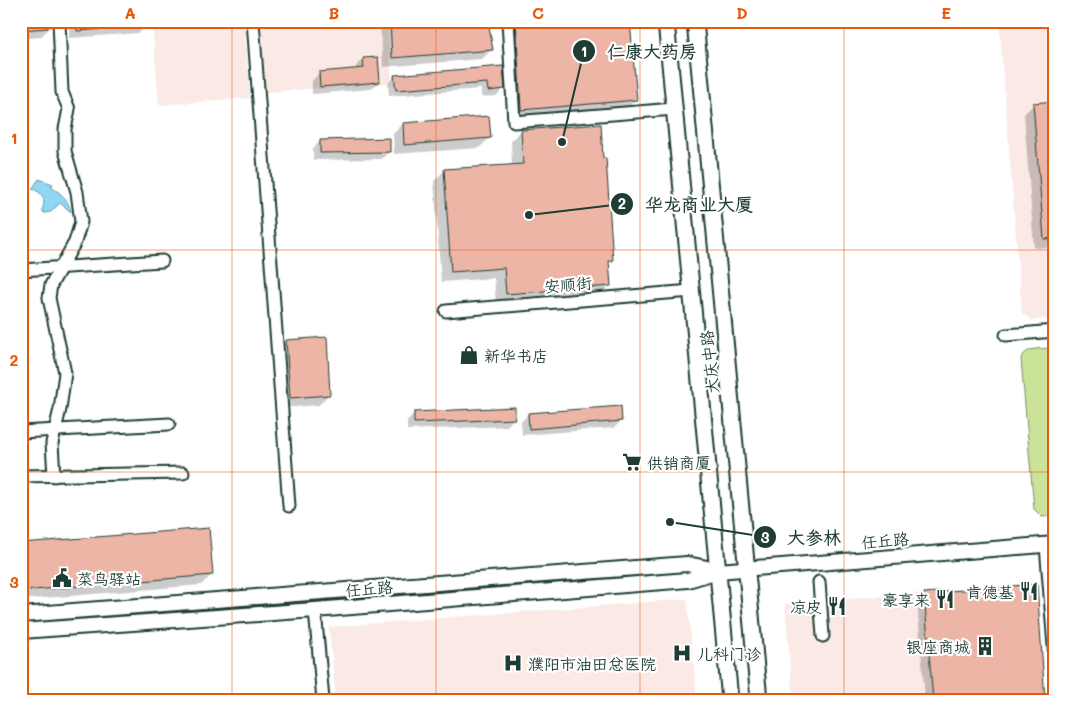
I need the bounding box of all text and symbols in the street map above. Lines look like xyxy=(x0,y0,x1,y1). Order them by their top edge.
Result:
text: A xyxy=(124,2,136,23)
text: B xyxy=(329,2,339,23)
text: C xyxy=(532,2,544,23)
text: D xyxy=(736,2,748,23)
text: E xyxy=(941,2,951,23)
callout: 仁康大药房 xyxy=(572,35,707,68)
text: 仁康大药房 xyxy=(607,39,697,63)
text: 1 xyxy=(581,41,587,61)
text: 1 xyxy=(10,127,18,148)
callout: 华龙商业大厦 xyxy=(610,188,763,221)
text: 华龙商业大厦 xyxy=(645,192,753,216)
text: 2 xyxy=(618,193,626,213)
street label: 安顺街 xyxy=(543,271,593,297)
street label: 大庆中路 xyxy=(695,329,723,395)
shop icon: 新华书店 xyxy=(458,344,480,366)
place label: 新华书店 xyxy=(484,345,548,366)
text: 2 xyxy=(10,349,19,370)
supermarket icon: 供销商厦 xyxy=(621,451,643,473)
place label: 供销商厦 xyxy=(647,452,711,473)
callout: 大参林 xyxy=(752,521,851,554)
text: 大参林 xyxy=(787,525,841,549)
text: 3 xyxy=(760,527,770,547)
street label: 任丘路 xyxy=(860,527,910,553)
public building icon: 菜鸟驿站 xyxy=(51,567,73,589)
place label: 菜鸟驿站 xyxy=(77,568,141,589)
text: 3 xyxy=(9,571,19,592)
street label: 任丘路 xyxy=(344,575,394,601)
restaurant icon: 肯德基 xyxy=(1018,580,1040,602)
place label: 肯德基 xyxy=(966,581,1014,602)
restaurant icon: 豪享来 xyxy=(934,588,956,610)
place label: 豪享来 xyxy=(882,589,930,610)
restaurant icon: 凉皮 xyxy=(826,595,848,617)
place label: 凉皮 xyxy=(790,596,822,617)
building icon: 银座商城 xyxy=(974,635,996,657)
place label: 银座商城 xyxy=(906,636,970,657)
hospital icon: 儿科门诊 xyxy=(671,642,693,664)
place label: 儿科门诊 xyxy=(697,643,762,664)
hospital icon: 濮阳市油田总医院 xyxy=(502,652,524,674)
place label: 濮阳市油田总医院 xyxy=(528,653,656,674)

